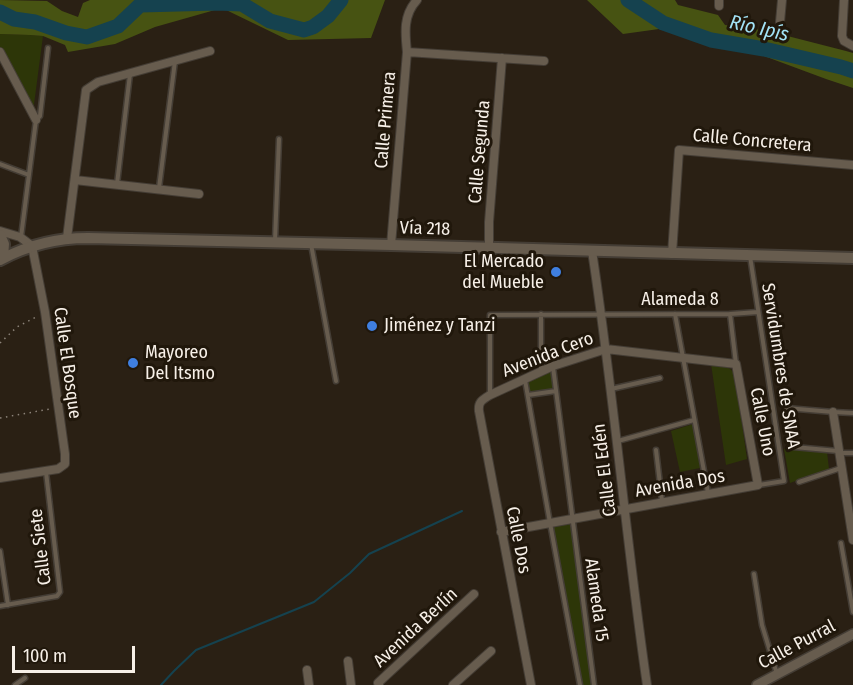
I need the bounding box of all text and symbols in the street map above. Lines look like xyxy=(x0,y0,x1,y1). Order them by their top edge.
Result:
water label: Río Ipís xyxy=(727,11,791,47)
street label: Calle Primera xyxy=(371,71,401,169)
street label: Calle Segunda xyxy=(465,99,495,205)
street label: Calle Concretera xyxy=(692,125,812,157)
street label: Vía 218 xyxy=(399,217,451,241)
place label: El Mercado del Mueble xyxy=(462,251,544,294)
marker: El Mercado del Mueble xyxy=(549,265,563,279)
street label: Servidumbres de SNAA xyxy=(756,282,804,450)
street label: Alameda 8 xyxy=(641,289,719,311)
street label: Calle El Bosque xyxy=(48,306,86,420)
place label: Jiménez y Tanzi xyxy=(384,315,495,337)
marker: Jiménez y Tanzi xyxy=(365,319,379,333)
street label: Avenida Cero xyxy=(499,328,597,382)
place label: Mayoreo Del Itsmo xyxy=(145,342,215,385)
marker: Mayoreo Del Itsmo xyxy=(126,356,140,370)
street label: Calle Uno xyxy=(745,386,779,458)
street label: Calle El Edén xyxy=(589,422,621,518)
street label: Avenida Dos xyxy=(633,465,727,503)
street label: Calle Dos xyxy=(501,505,535,575)
street label: Calle Siete xyxy=(26,507,56,587)
street label: Alameda 15 xyxy=(579,557,613,643)
street label: Avenida Berlín xyxy=(370,584,462,672)
street label: Calle Purral xyxy=(755,616,839,674)
scale bar xyxy=(15,634,138,672)
text: 100 m xyxy=(23,645,67,667)

